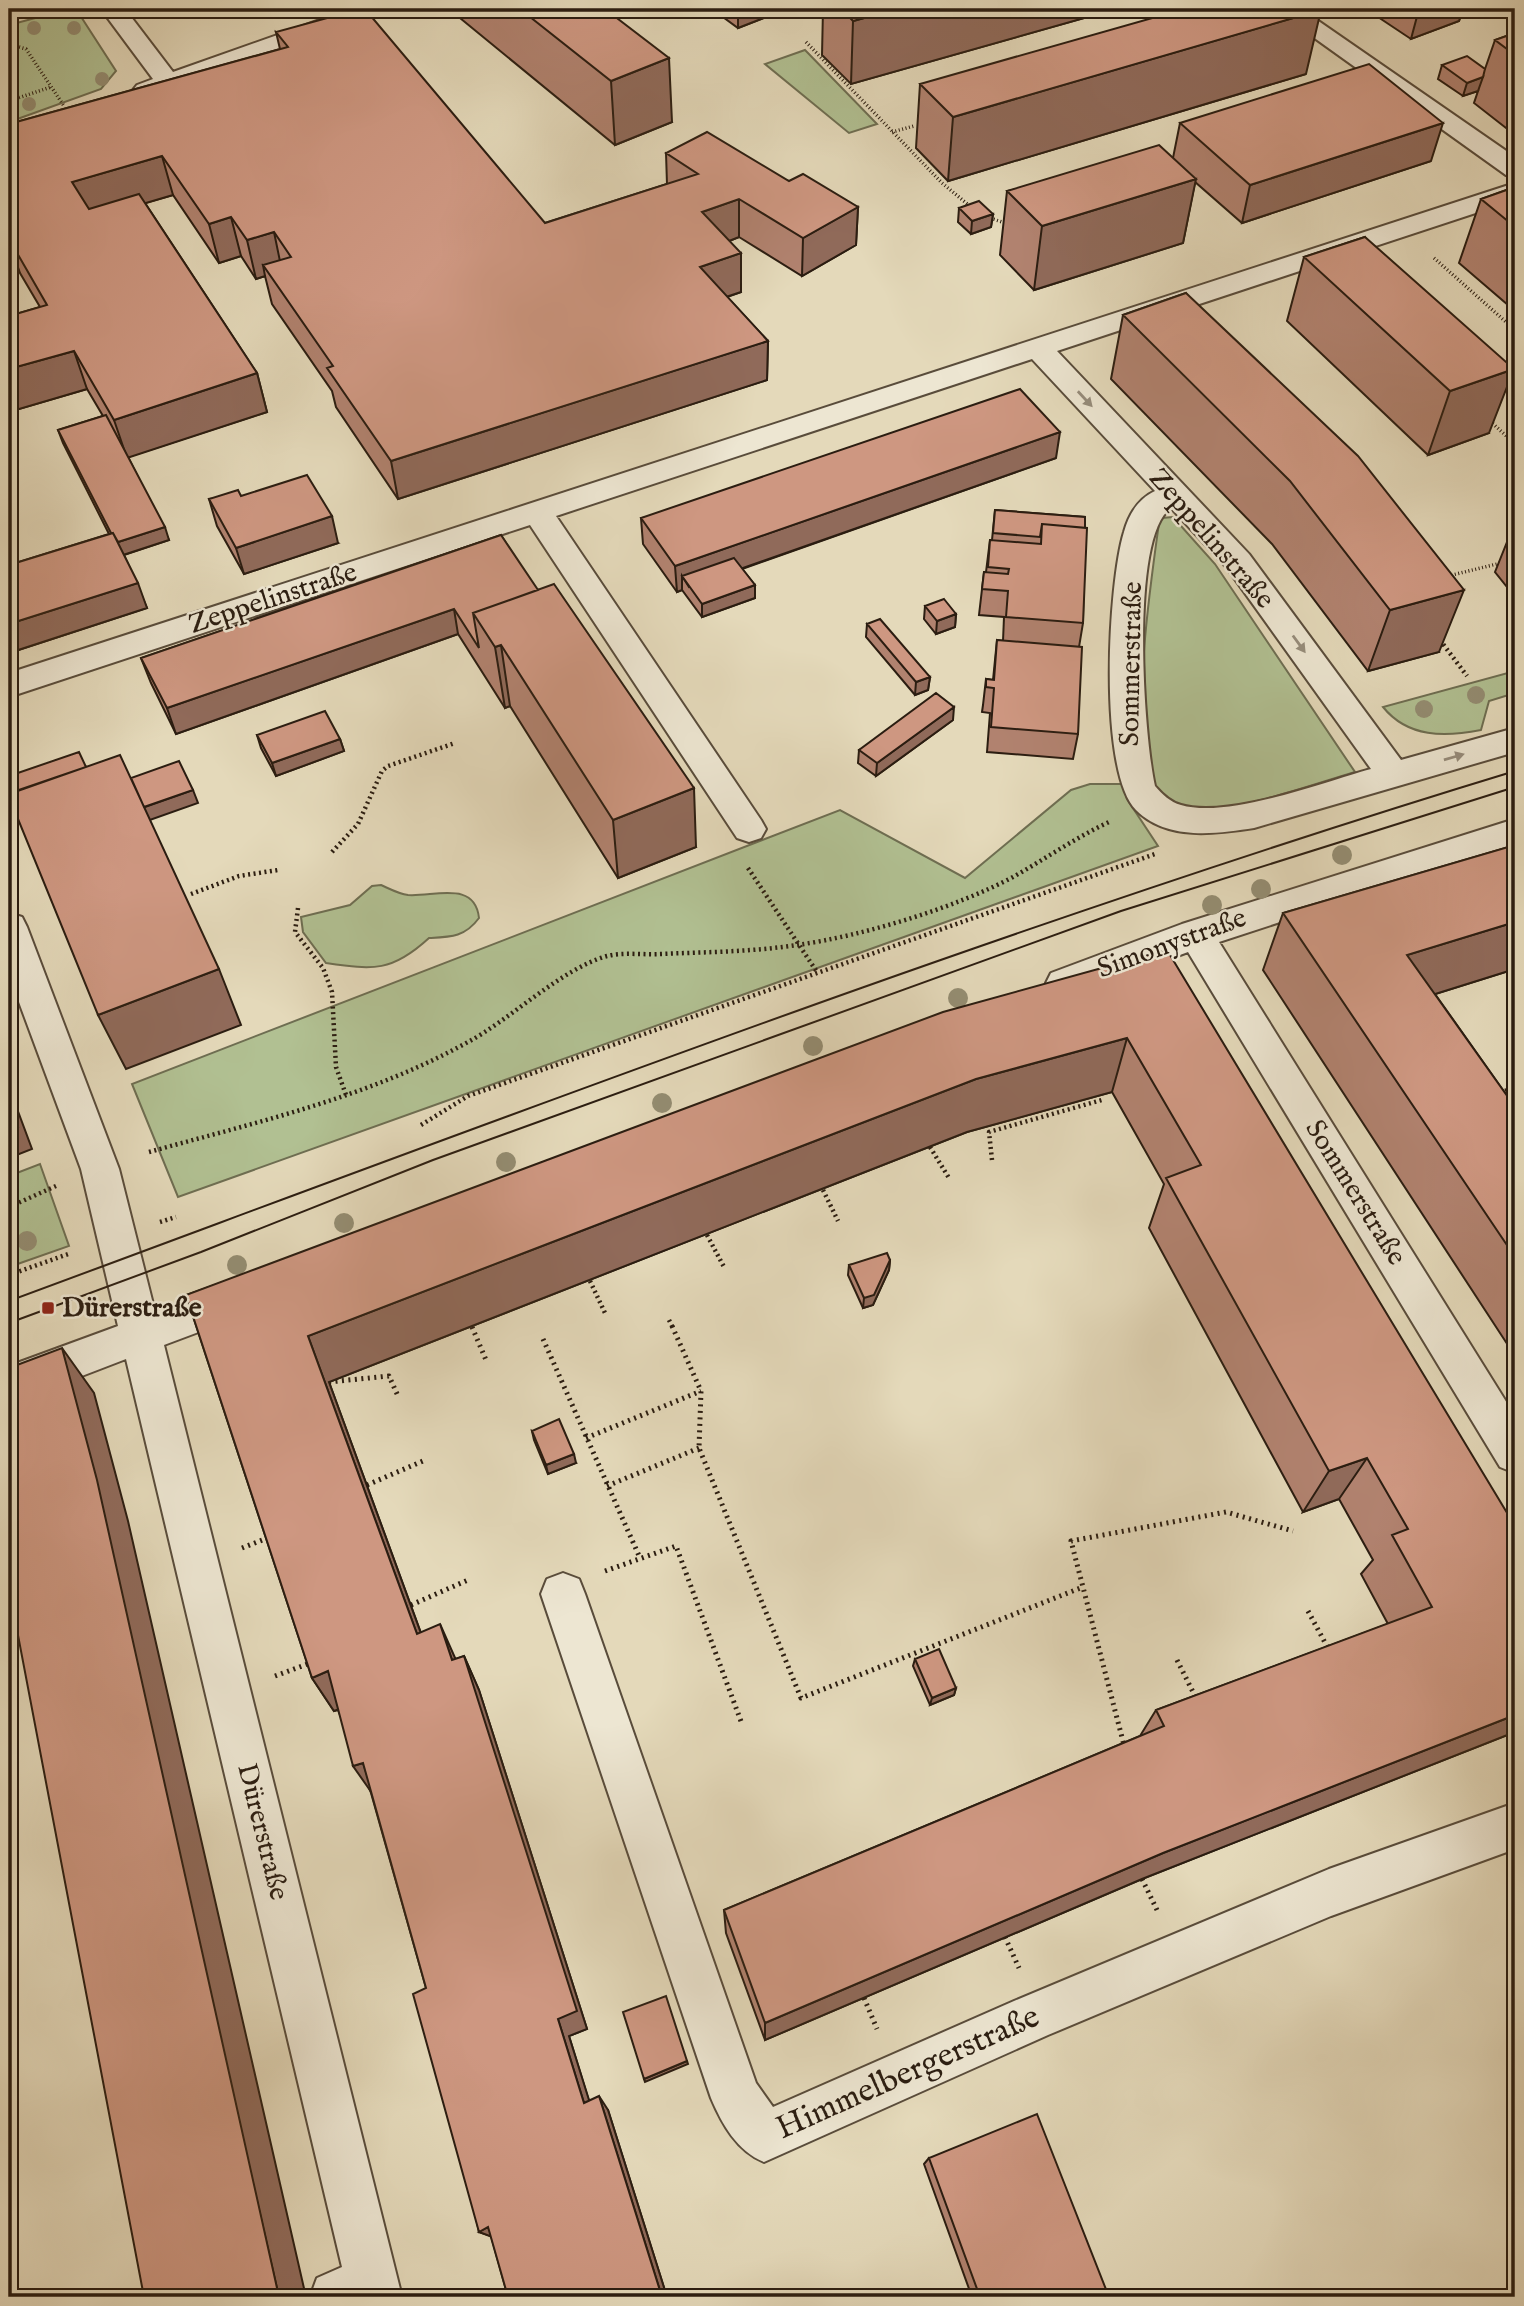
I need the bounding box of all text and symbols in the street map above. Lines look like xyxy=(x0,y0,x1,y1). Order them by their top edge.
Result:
one-way arrow xyxy=(1077,390,1093,407)
street label: Zeppelinstraße xyxy=(1140,462,1282,617)
street label: Zeppelinstraße xyxy=(184,555,362,643)
street label: Sommerstraße xyxy=(1113,581,1151,747)
one-way arrow xyxy=(1291,635,1305,653)
one-way arrow xyxy=(1444,752,1465,762)
street label: Simonystraße xyxy=(1093,901,1251,987)
street label: Sommerstraße xyxy=(1296,1114,1414,1272)
place label: Dürerstraße xyxy=(62,1291,202,1326)
marker: Dürerstraße xyxy=(40,1300,56,1316)
street label: Dürerstraße xyxy=(228,1760,296,1904)
street label: Himmelbergerstraße xyxy=(770,1996,1046,2150)

